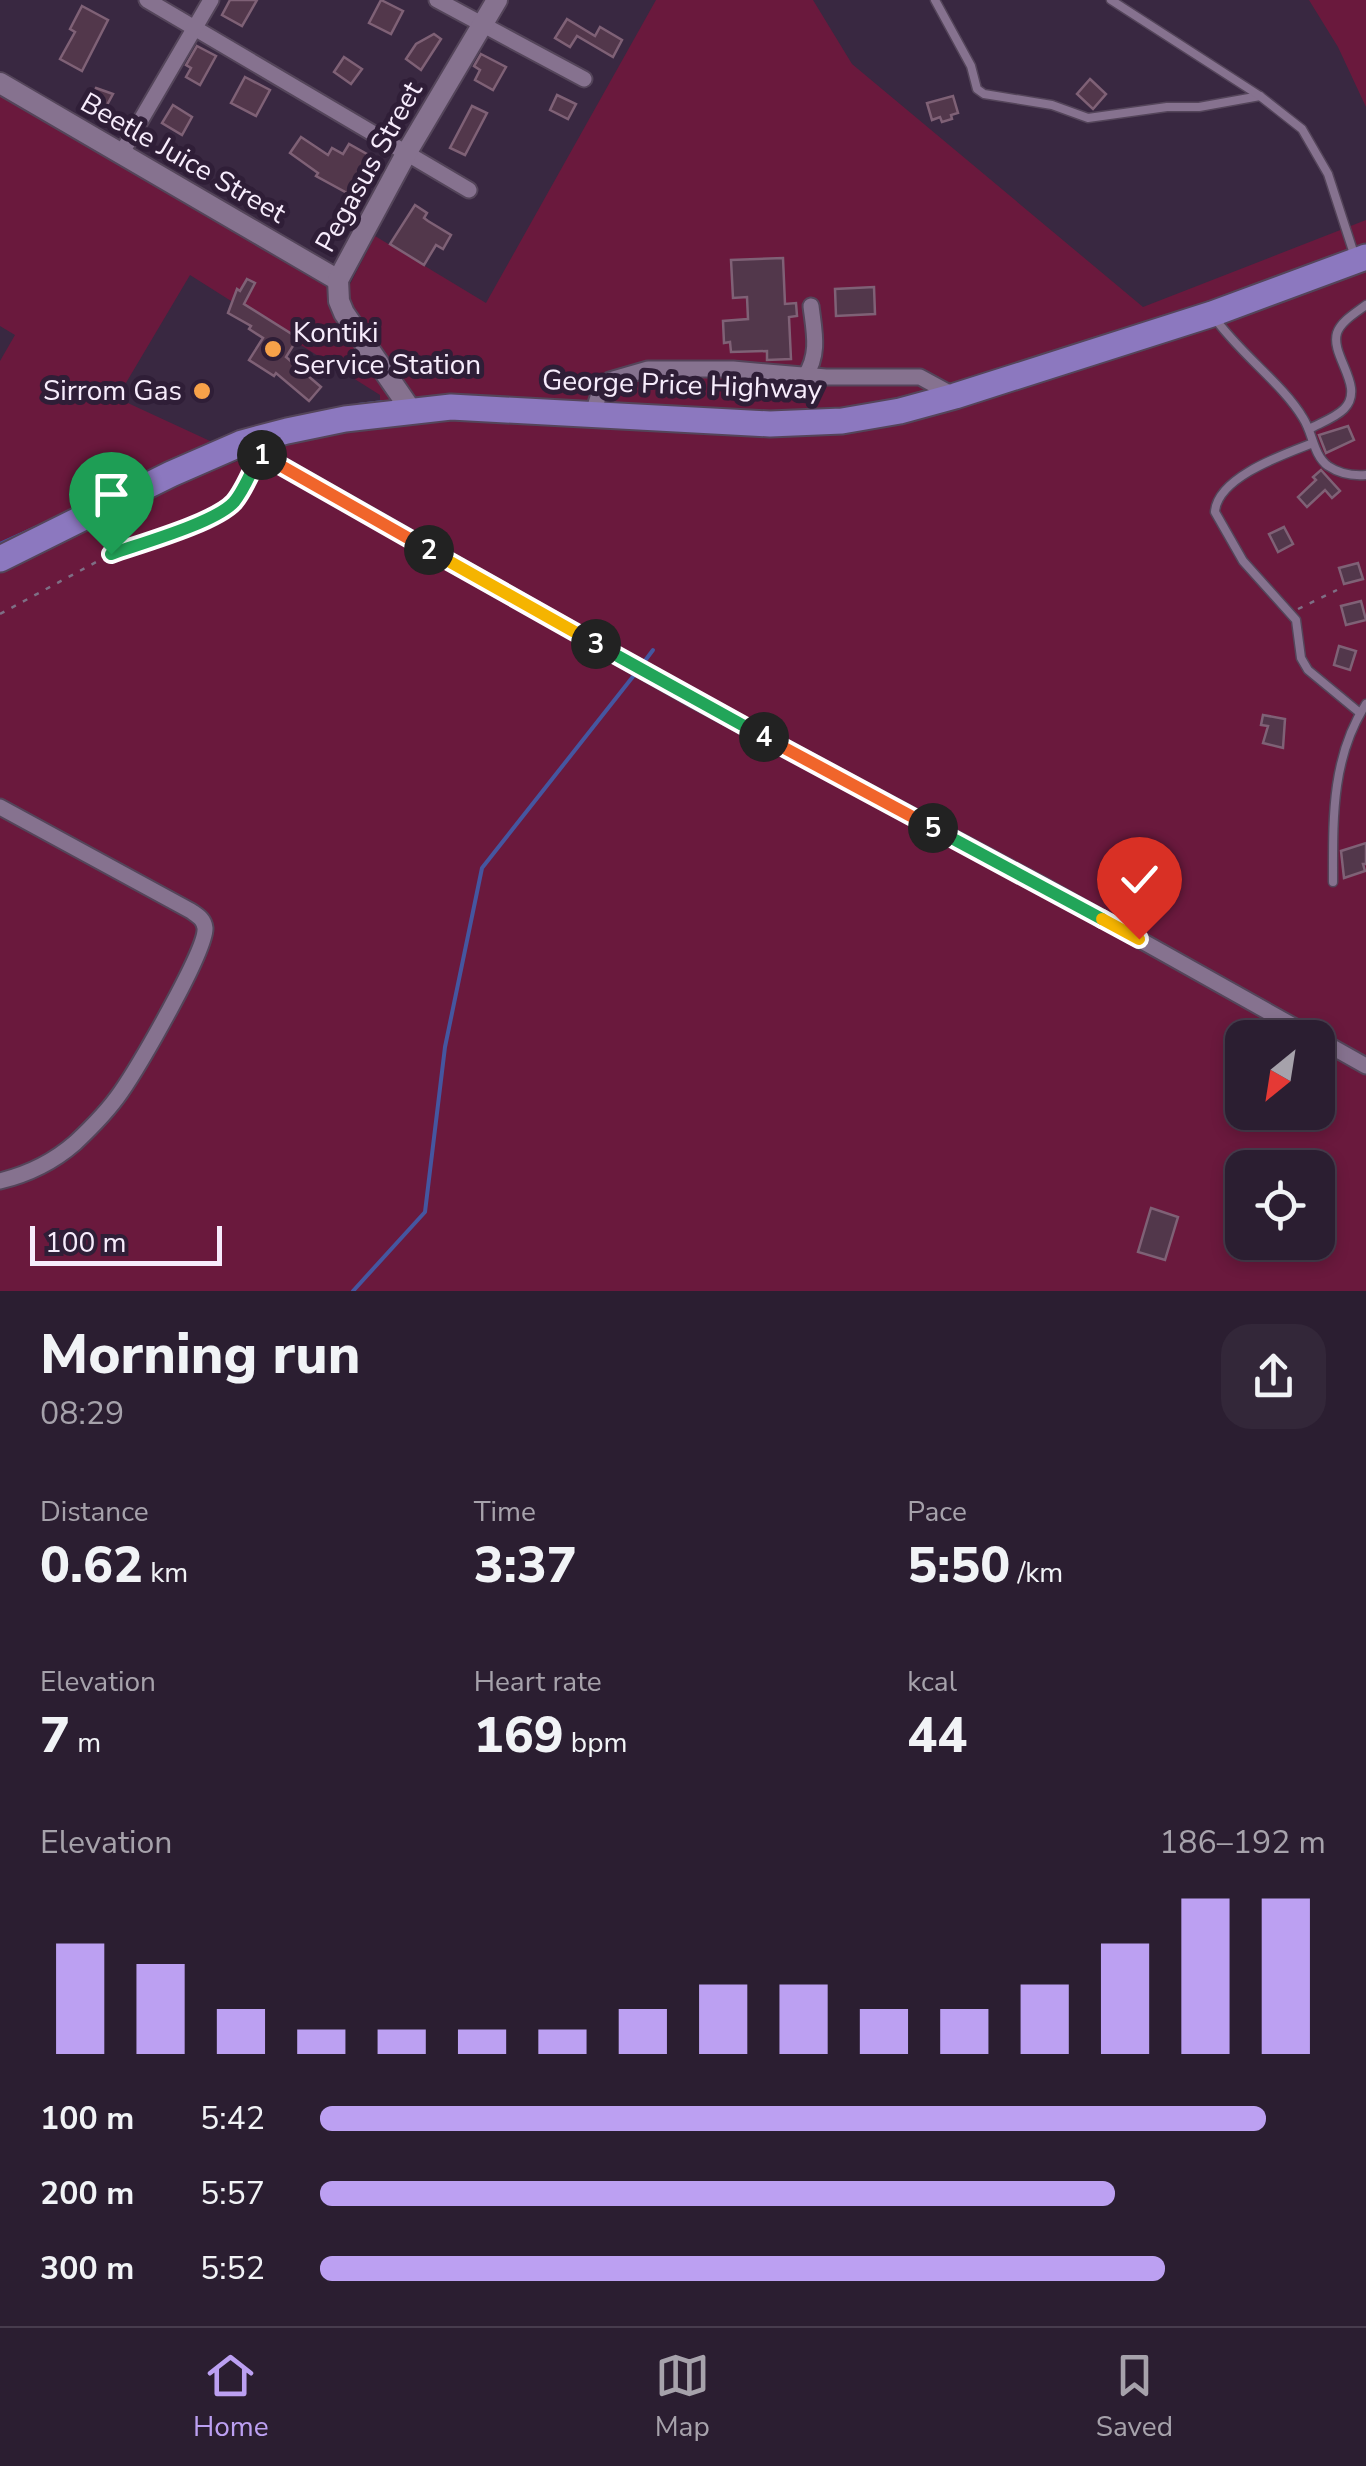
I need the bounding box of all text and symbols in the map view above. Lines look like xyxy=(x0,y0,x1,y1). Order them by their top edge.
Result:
street label: Pegasus Street xyxy=(306,75,432,259)
street label: Beetle Juice Street xyxy=(73,84,293,232)
place label: Kontiki Service Station xyxy=(293,314,481,384)
marker: Kontiki Service Station xyxy=(262,338,284,360)
street label: George Price Highway xyxy=(541,361,823,409)
place label: Sirrom Gas xyxy=(43,372,182,410)
marker: Sirrom Gas xyxy=(191,380,213,402)
pin: 1 xyxy=(237,430,287,480)
text: 1 xyxy=(254,436,270,474)
pin xyxy=(69,452,154,555)
icon: arrive xyxy=(84,467,139,522)
pin: 2 xyxy=(404,525,454,575)
text: 2 xyxy=(421,531,437,569)
pin: 3 xyxy=(571,619,621,669)
text: 3 xyxy=(588,625,604,663)
pin: 4 xyxy=(739,712,789,762)
text: 4 xyxy=(756,718,772,756)
pin: 5 xyxy=(908,803,958,853)
text: 5 xyxy=(925,809,941,847)
pin xyxy=(1097,837,1182,940)
icon: check xyxy=(1112,852,1167,907)
north arrow xyxy=(1225,1020,1335,1130)
map controls xyxy=(1225,1020,1335,1260)
button: locate xyxy=(1225,1150,1335,1260)
scale bar xyxy=(30,1221,222,1266)
text: 100 m xyxy=(45,1224,127,1262)
text: Morning run xyxy=(40,1317,360,1392)
button: share xyxy=(1221,1324,1326,1429)
text: 08:29 xyxy=(40,1392,124,1435)
text: Distance xyxy=(40,1493,149,1531)
text: Time xyxy=(474,1493,536,1531)
text: Pace xyxy=(907,1493,967,1531)
text: 0.62 xyxy=(40,1531,143,1600)
text: 3:37 xyxy=(474,1531,577,1600)
text: 5:50 xyxy=(907,1531,1010,1600)
text: km xyxy=(143,1554,188,1592)
text: /km xyxy=(1010,1554,1063,1592)
text: Elevation xyxy=(40,1663,156,1701)
text: Heart rate xyxy=(474,1663,602,1701)
text: kcal xyxy=(907,1663,957,1701)
text: 7 xyxy=(40,1701,70,1770)
text: 169 xyxy=(474,1701,564,1770)
text: 44 xyxy=(907,1701,967,1770)
text: m xyxy=(70,1724,101,1762)
text: bpm xyxy=(564,1724,627,1762)
text: Elevation xyxy=(40,1821,173,1864)
text: 186–192 m xyxy=(1159,1821,1326,1864)
text: 100 m xyxy=(40,2097,134,2140)
text: 5:42 xyxy=(200,2097,265,2140)
text: 200 m xyxy=(40,2172,134,2215)
text: 5:57 xyxy=(200,2172,265,2215)
text: 300 m xyxy=(40,2247,134,2290)
text: 5:52 xyxy=(200,2247,265,2290)
tab: Home xyxy=(193,2348,269,2446)
tab: Map xyxy=(655,2348,710,2446)
tab: Saved xyxy=(1096,2348,1173,2446)

